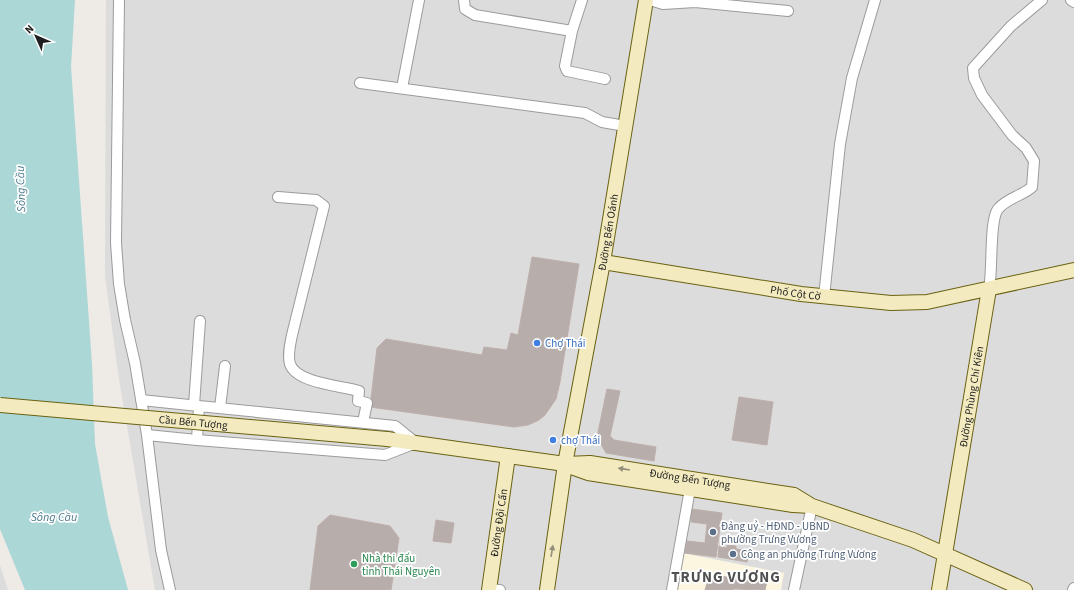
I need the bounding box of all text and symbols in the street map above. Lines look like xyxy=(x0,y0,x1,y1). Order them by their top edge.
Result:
north arrow xyxy=(16,16,56,56)
text: N xyxy=(21,21,37,37)
water label: Sông Cầu xyxy=(12,165,30,213)
street label: Đường Bến Oánh xyxy=(594,193,622,272)
street label: Phố Cột Cờ xyxy=(769,282,821,303)
place label: Chợ Thái xyxy=(545,336,586,351)
marker: Chợ Thái xyxy=(532,338,542,348)
street label: Đường Phùng Chí Kiên xyxy=(955,345,987,448)
street label: Cầu Bến Tượng xyxy=(158,411,229,433)
place label: chợ Thái xyxy=(561,433,600,448)
marker: chợ Thái xyxy=(548,435,558,445)
one-way arrow xyxy=(618,465,630,471)
street label: Đường Bến Tượng xyxy=(648,465,732,493)
street label: Đường Đội Cấn xyxy=(486,488,511,558)
water label: Sông Cầu xyxy=(31,509,77,526)
place label: Đảng uỷ - HĐND - UBND phường Trưng Vương xyxy=(721,519,830,547)
marker: Đảng uỷ - HĐND - UBND phường Trưng Vương xyxy=(708,527,718,537)
one-way arrow xyxy=(549,545,555,558)
place label: Công an phường Trưng Vương xyxy=(741,547,877,562)
marker: Công an phường Trưng Vương xyxy=(728,549,738,559)
place label: Nhà thi đấu tỉnh Thái Nguyên xyxy=(362,551,440,579)
marker: Nhà thi đấu tỉnh Thái Nguyên xyxy=(349,559,359,569)
district label: TRƯNG VƯƠNG xyxy=(671,567,781,588)

